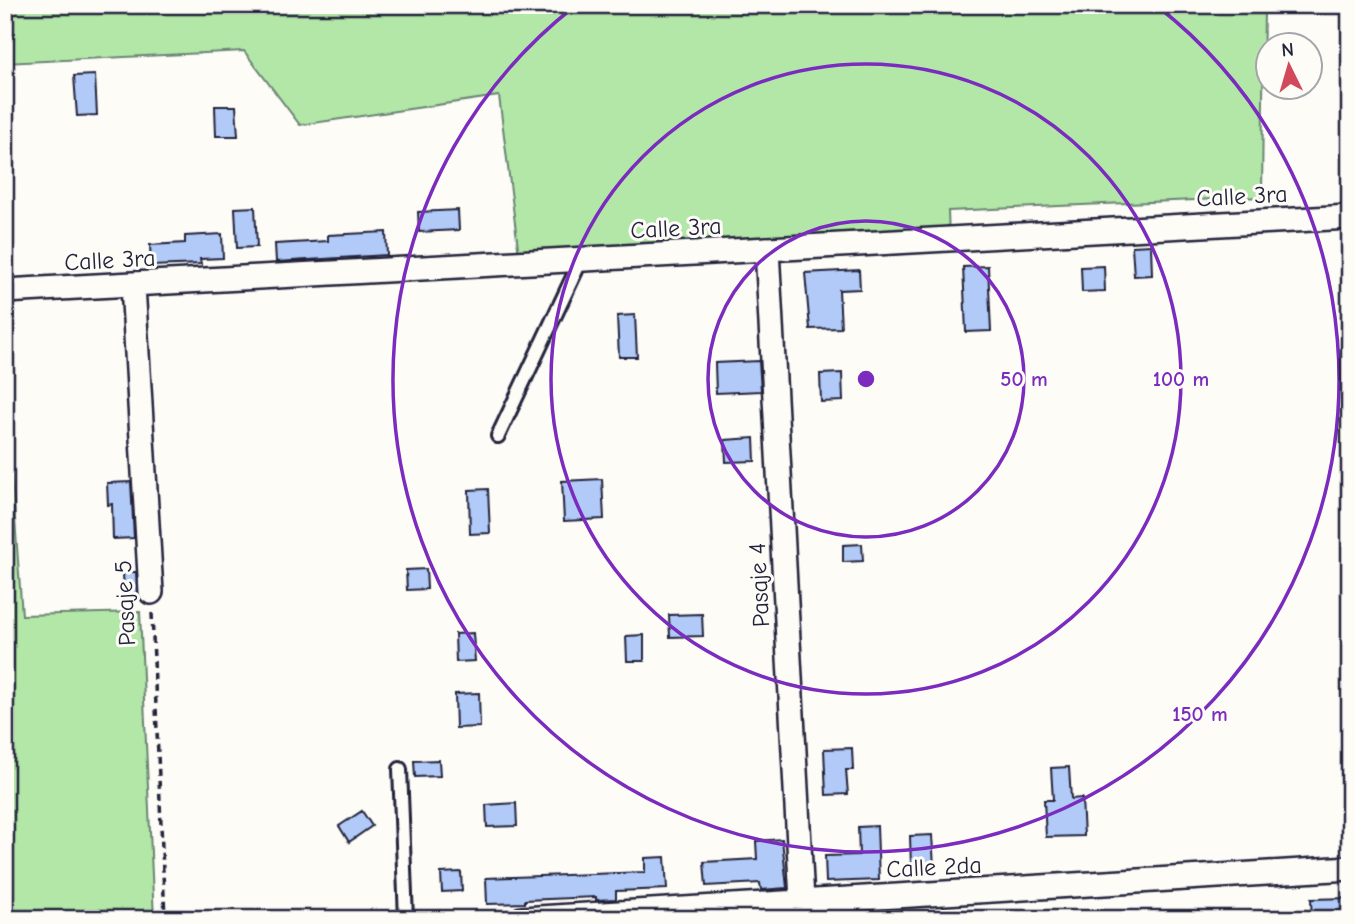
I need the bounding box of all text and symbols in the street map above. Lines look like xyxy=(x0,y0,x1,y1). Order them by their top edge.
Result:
north arrow xyxy=(1254,32,1324,102)
text: N xyxy=(1280,39,1295,62)
street label: Calle 3ra xyxy=(1196,180,1288,212)
street label: Calle 3ra xyxy=(630,212,722,244)
street label: Calle 3ra xyxy=(64,244,156,276)
centre of rings xyxy=(854,367,878,391)
text: 50 m xyxy=(1000,367,1048,391)
text: 100 m xyxy=(1153,367,1209,391)
street label: Pasaje 4 xyxy=(743,542,775,628)
street label: Pasaje 5 xyxy=(109,559,141,647)
text: 150 m xyxy=(1172,702,1228,726)
street label: Calle 2da xyxy=(886,851,982,883)

